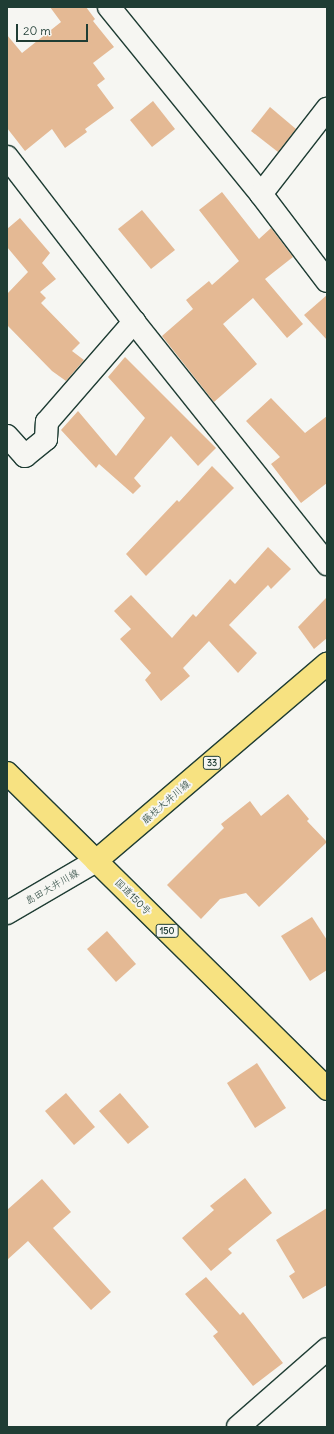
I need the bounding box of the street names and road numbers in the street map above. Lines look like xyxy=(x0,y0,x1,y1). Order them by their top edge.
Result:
road number: 33 xyxy=(202,756,222,770)
street label: 藤枝大井川線 xyxy=(139,778,193,826)
street label: 島田大井川線 xyxy=(23,867,81,907)
street label: 国道150号 xyxy=(112,876,154,918)
road number: 150 xyxy=(155,924,179,938)

